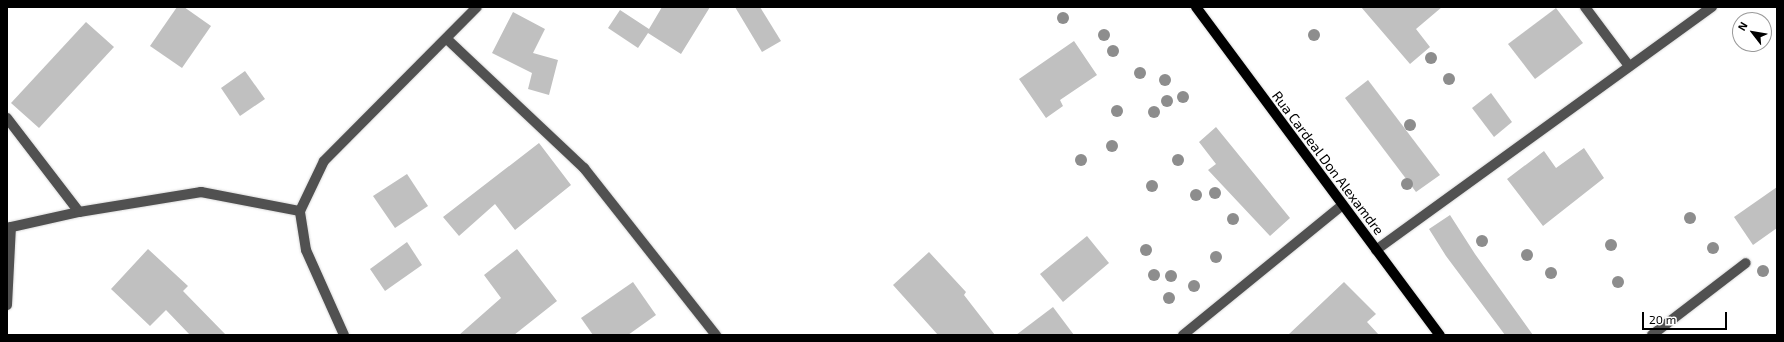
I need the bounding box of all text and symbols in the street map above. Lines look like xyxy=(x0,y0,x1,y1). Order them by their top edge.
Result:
north arrow xyxy=(1732,12,1772,52)
text: N xyxy=(1735,19,1750,33)
street label: Rua Cardeal Don Alexamdre xyxy=(1268,88,1388,238)
scale bar xyxy=(1644,304,1729,330)
text: 20 m xyxy=(1649,312,1676,326)

